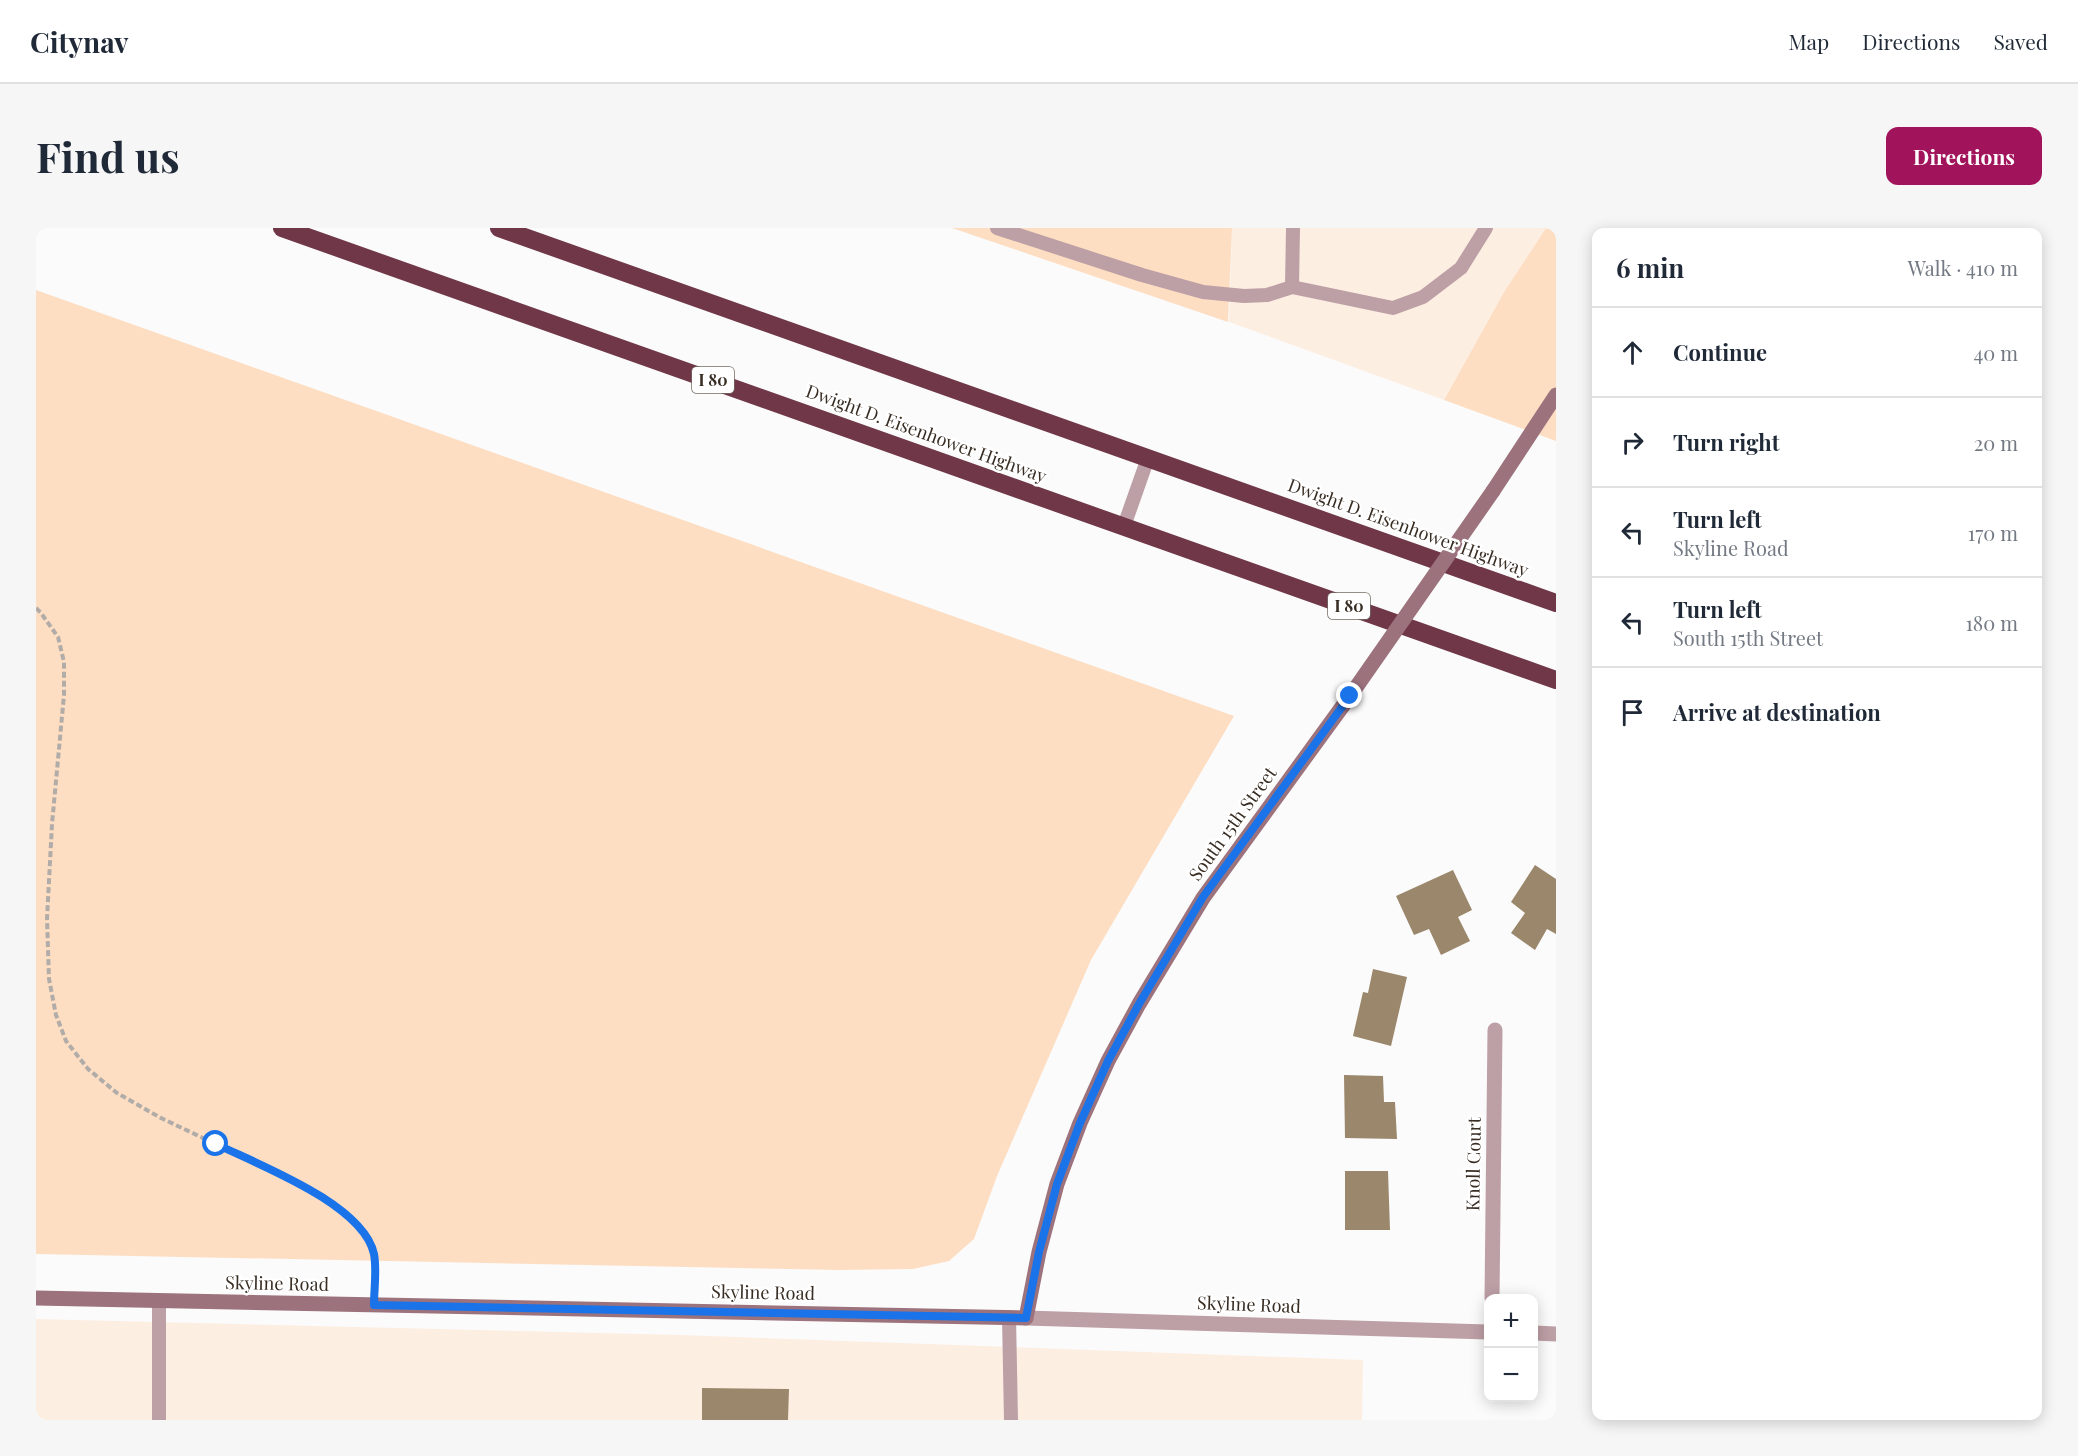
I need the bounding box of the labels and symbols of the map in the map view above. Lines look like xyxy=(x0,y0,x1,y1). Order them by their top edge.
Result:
road number: I 80 xyxy=(692,367,734,393)
street label: Dwight D. Eisenhower Highway xyxy=(803,378,1050,488)
street label: Dwight D. Eisenhower Highway xyxy=(1285,472,1532,582)
road number: I 80 xyxy=(1328,593,1370,619)
route end xyxy=(1336,682,1362,708)
street label: South 15th Street xyxy=(1183,761,1282,885)
street label: Knoll Court xyxy=(1460,1116,1486,1211)
route start xyxy=(202,1130,228,1156)
street label: Skyline Road xyxy=(225,1270,330,1296)
street label: Skyline Road xyxy=(711,1279,816,1305)
street label: Skyline Road xyxy=(1197,1290,1302,1318)

